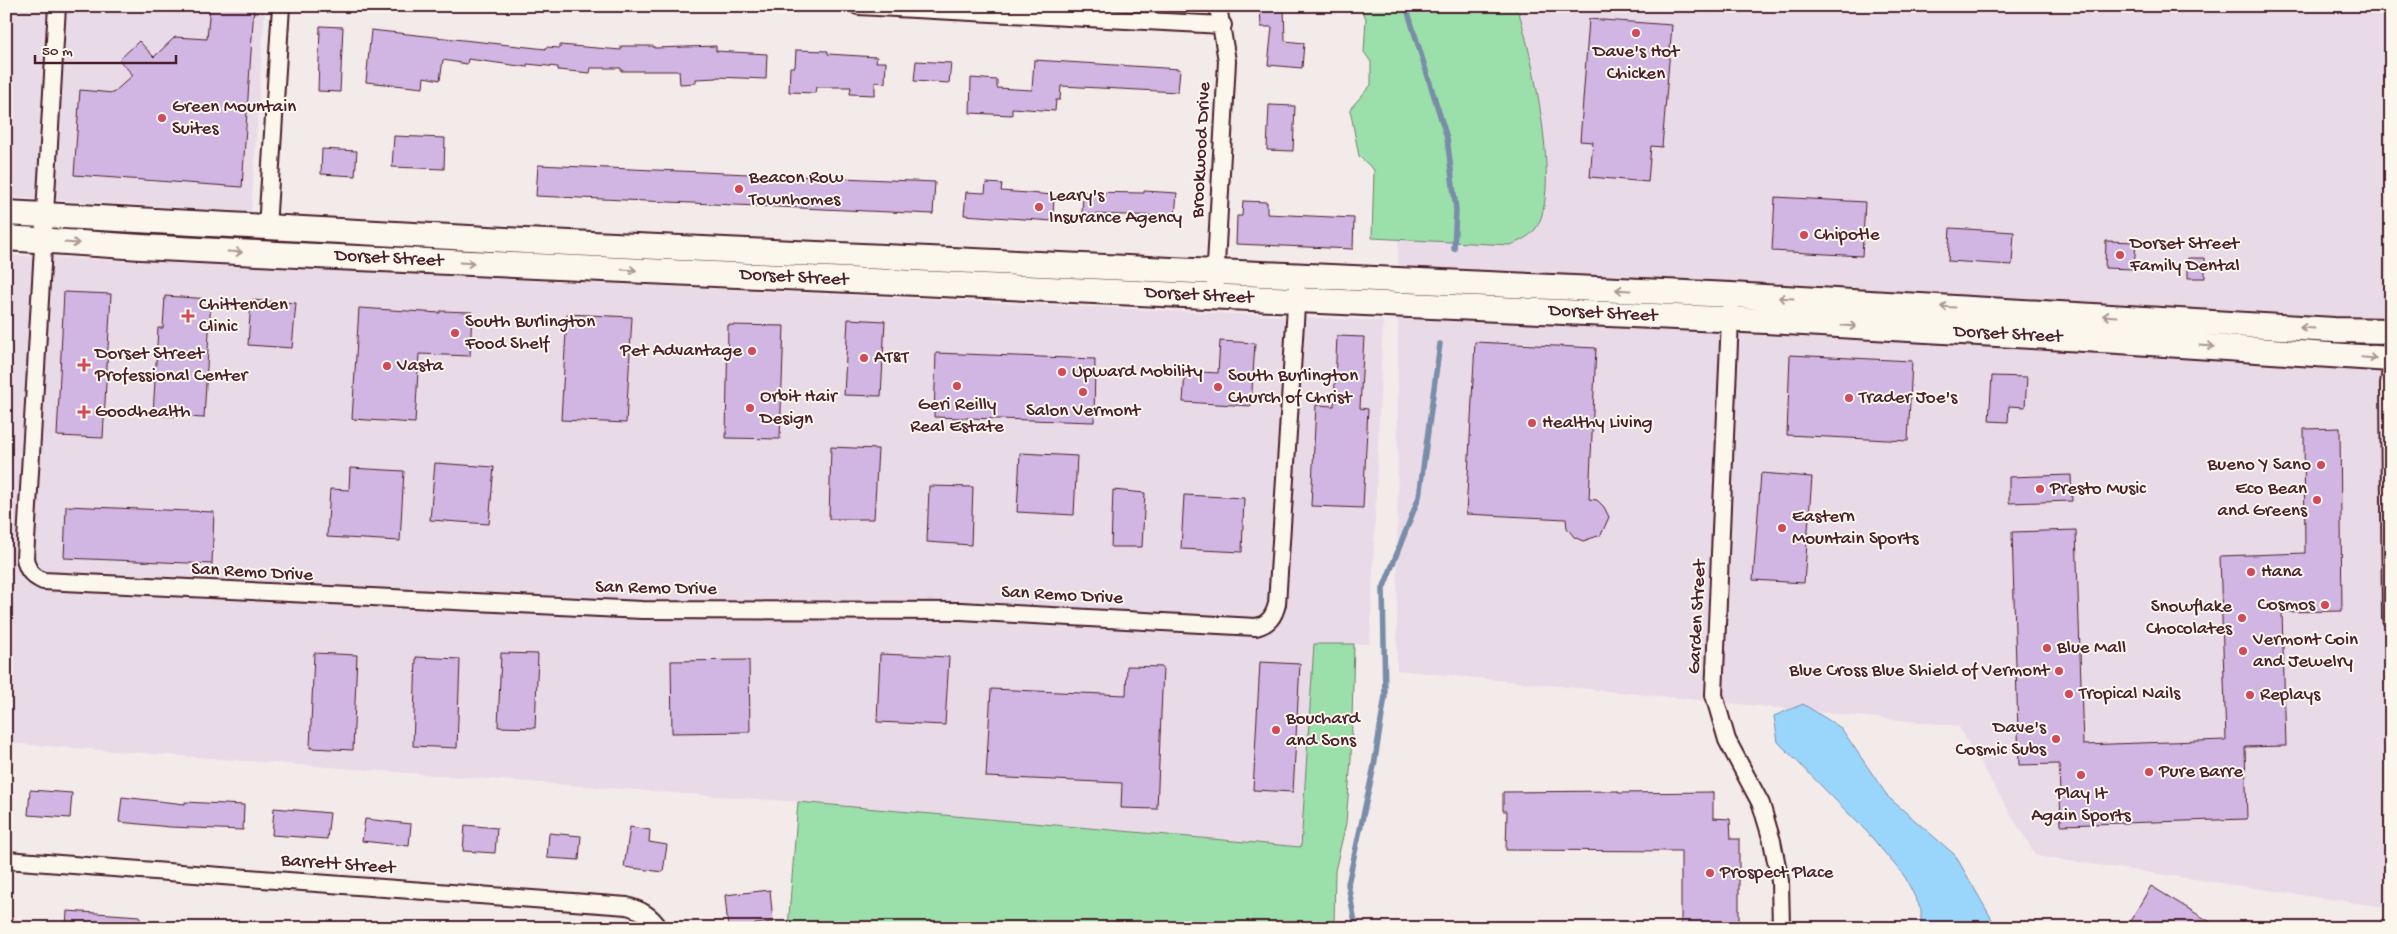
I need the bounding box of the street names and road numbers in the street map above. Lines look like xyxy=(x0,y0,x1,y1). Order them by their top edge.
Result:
street label: Brookwood Drive xyxy=(1187,81,1217,220)
street label: Dorset Street xyxy=(332,245,446,273)
street label: Dorset Street xyxy=(737,264,851,292)
street label: Dorset Street xyxy=(1142,282,1256,310)
street label: Dorset Street xyxy=(1546,300,1660,328)
street label: Dorset Street xyxy=(1951,321,2065,349)
street label: Garden Street xyxy=(1684,557,1713,675)
street label: San Remo Drive xyxy=(191,558,314,588)
street label: San Remo Drive xyxy=(595,576,717,602)
street label: San Remo Drive xyxy=(1001,581,1124,611)
street label: Barrett Street xyxy=(279,849,398,881)

